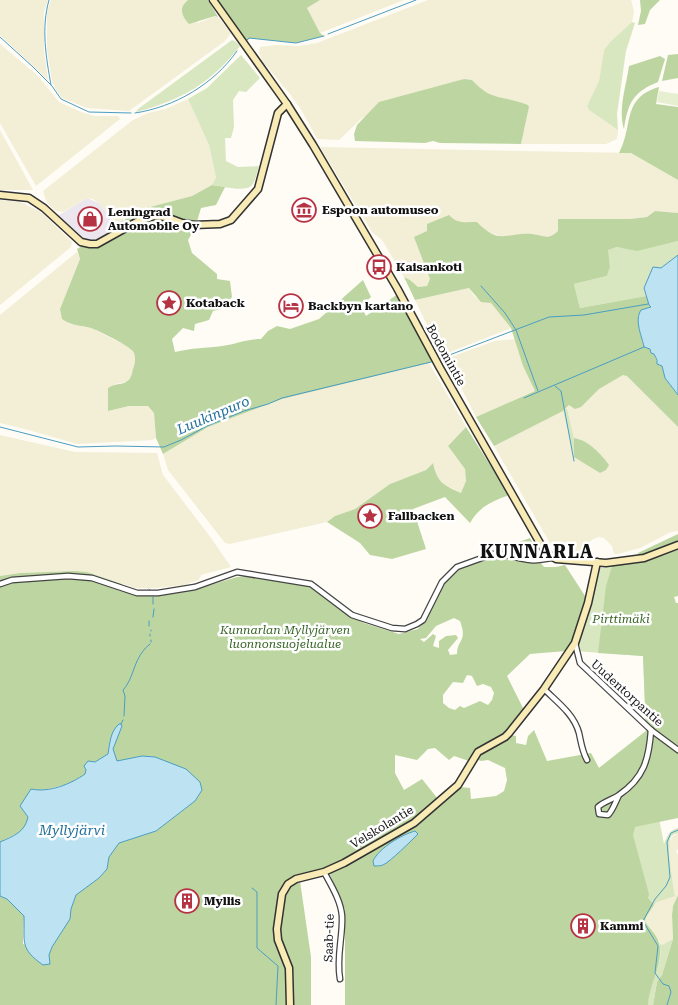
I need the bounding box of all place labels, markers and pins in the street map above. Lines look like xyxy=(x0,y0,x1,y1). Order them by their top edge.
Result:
museum icon: Espoon automuseo xyxy=(291,197,317,223)
place label: Espoon automuseo xyxy=(322,203,439,217)
place label: Leningrad Automobile Oy xyxy=(108,205,200,233)
shop icon: Leningrad Automobile Oy xyxy=(77,206,103,232)
bus stop icon: Kaisankoti xyxy=(366,254,392,280)
place label: Kaisankoti xyxy=(396,260,462,274)
place icon: Kotaback xyxy=(156,290,182,316)
hotel icon: Backbyn kartano xyxy=(278,293,304,319)
place label: Kotaback xyxy=(186,296,246,310)
place label: Backbyn kartano xyxy=(308,299,414,313)
place icon: Fallbacken xyxy=(357,503,383,529)
place label: Fallbacken xyxy=(388,509,454,523)
building icon: Myllis xyxy=(174,888,200,914)
place label: Myllis xyxy=(204,894,241,908)
building icon: Kammi xyxy=(570,913,596,939)
place label: Kammi xyxy=(600,919,644,933)

